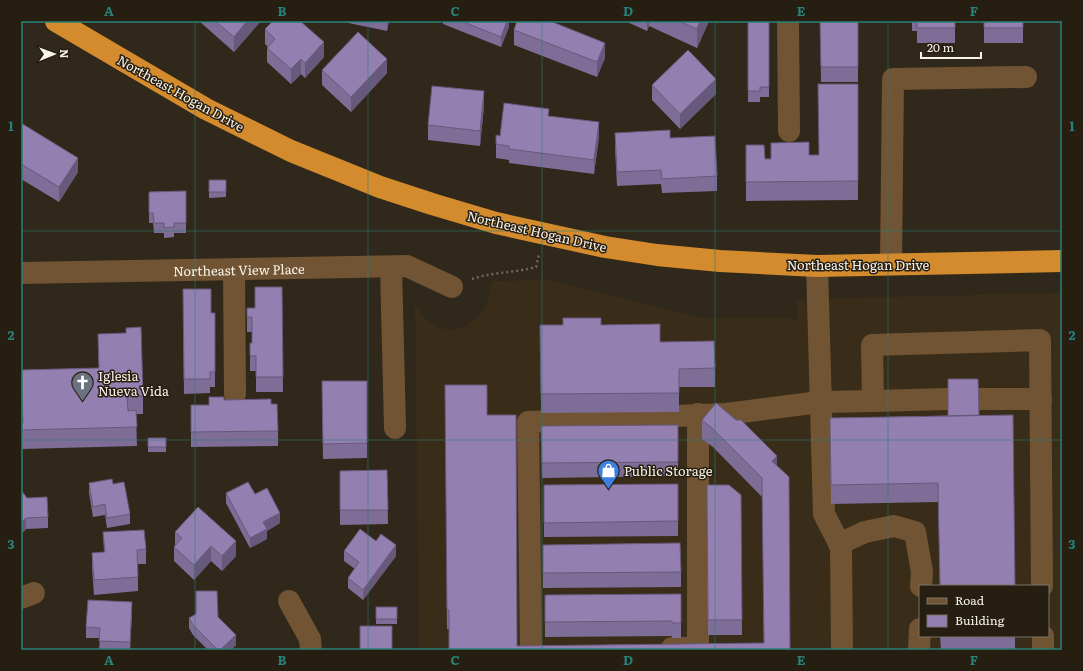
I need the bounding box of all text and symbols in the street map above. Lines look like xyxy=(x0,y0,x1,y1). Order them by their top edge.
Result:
text: A xyxy=(104,1,114,20)
text: B xyxy=(278,1,287,20)
text: C xyxy=(450,1,460,20)
text: D xyxy=(623,1,633,20)
text: E xyxy=(797,1,806,20)
text: F xyxy=(970,1,978,20)
north arrow xyxy=(34,34,74,74)
scale bar xyxy=(921,34,981,60)
text: 20 m xyxy=(927,38,954,56)
text: N xyxy=(57,49,73,59)
street label: Northeast Hogan Drive xyxy=(114,50,248,136)
text: 1 xyxy=(8,116,14,135)
text: 1 xyxy=(1069,116,1075,135)
street label: Northeast Hogan Drive xyxy=(465,206,609,256)
street label: Northeast Hogan Drive xyxy=(787,255,930,274)
street label: Northeast View Place xyxy=(173,258,305,280)
text: 2 xyxy=(8,325,15,344)
text: 2 xyxy=(1069,325,1076,344)
place label: Iglesia Nueva Vida xyxy=(98,366,169,400)
church icon: Iglesia Nueva Vida xyxy=(69,369,95,402)
shop icon: Public Storage xyxy=(595,457,621,490)
place label: Public Storage xyxy=(624,461,713,480)
text: 3 xyxy=(7,534,15,553)
text: 3 xyxy=(1068,534,1076,553)
legend xyxy=(919,585,1049,637)
text: Road xyxy=(955,591,985,609)
text: Building xyxy=(955,611,1005,629)
text: A xyxy=(104,650,114,669)
text: B xyxy=(278,650,287,669)
text: C xyxy=(450,650,460,669)
text: D xyxy=(623,650,633,669)
text: E xyxy=(797,650,806,669)
text: F xyxy=(970,650,978,669)

